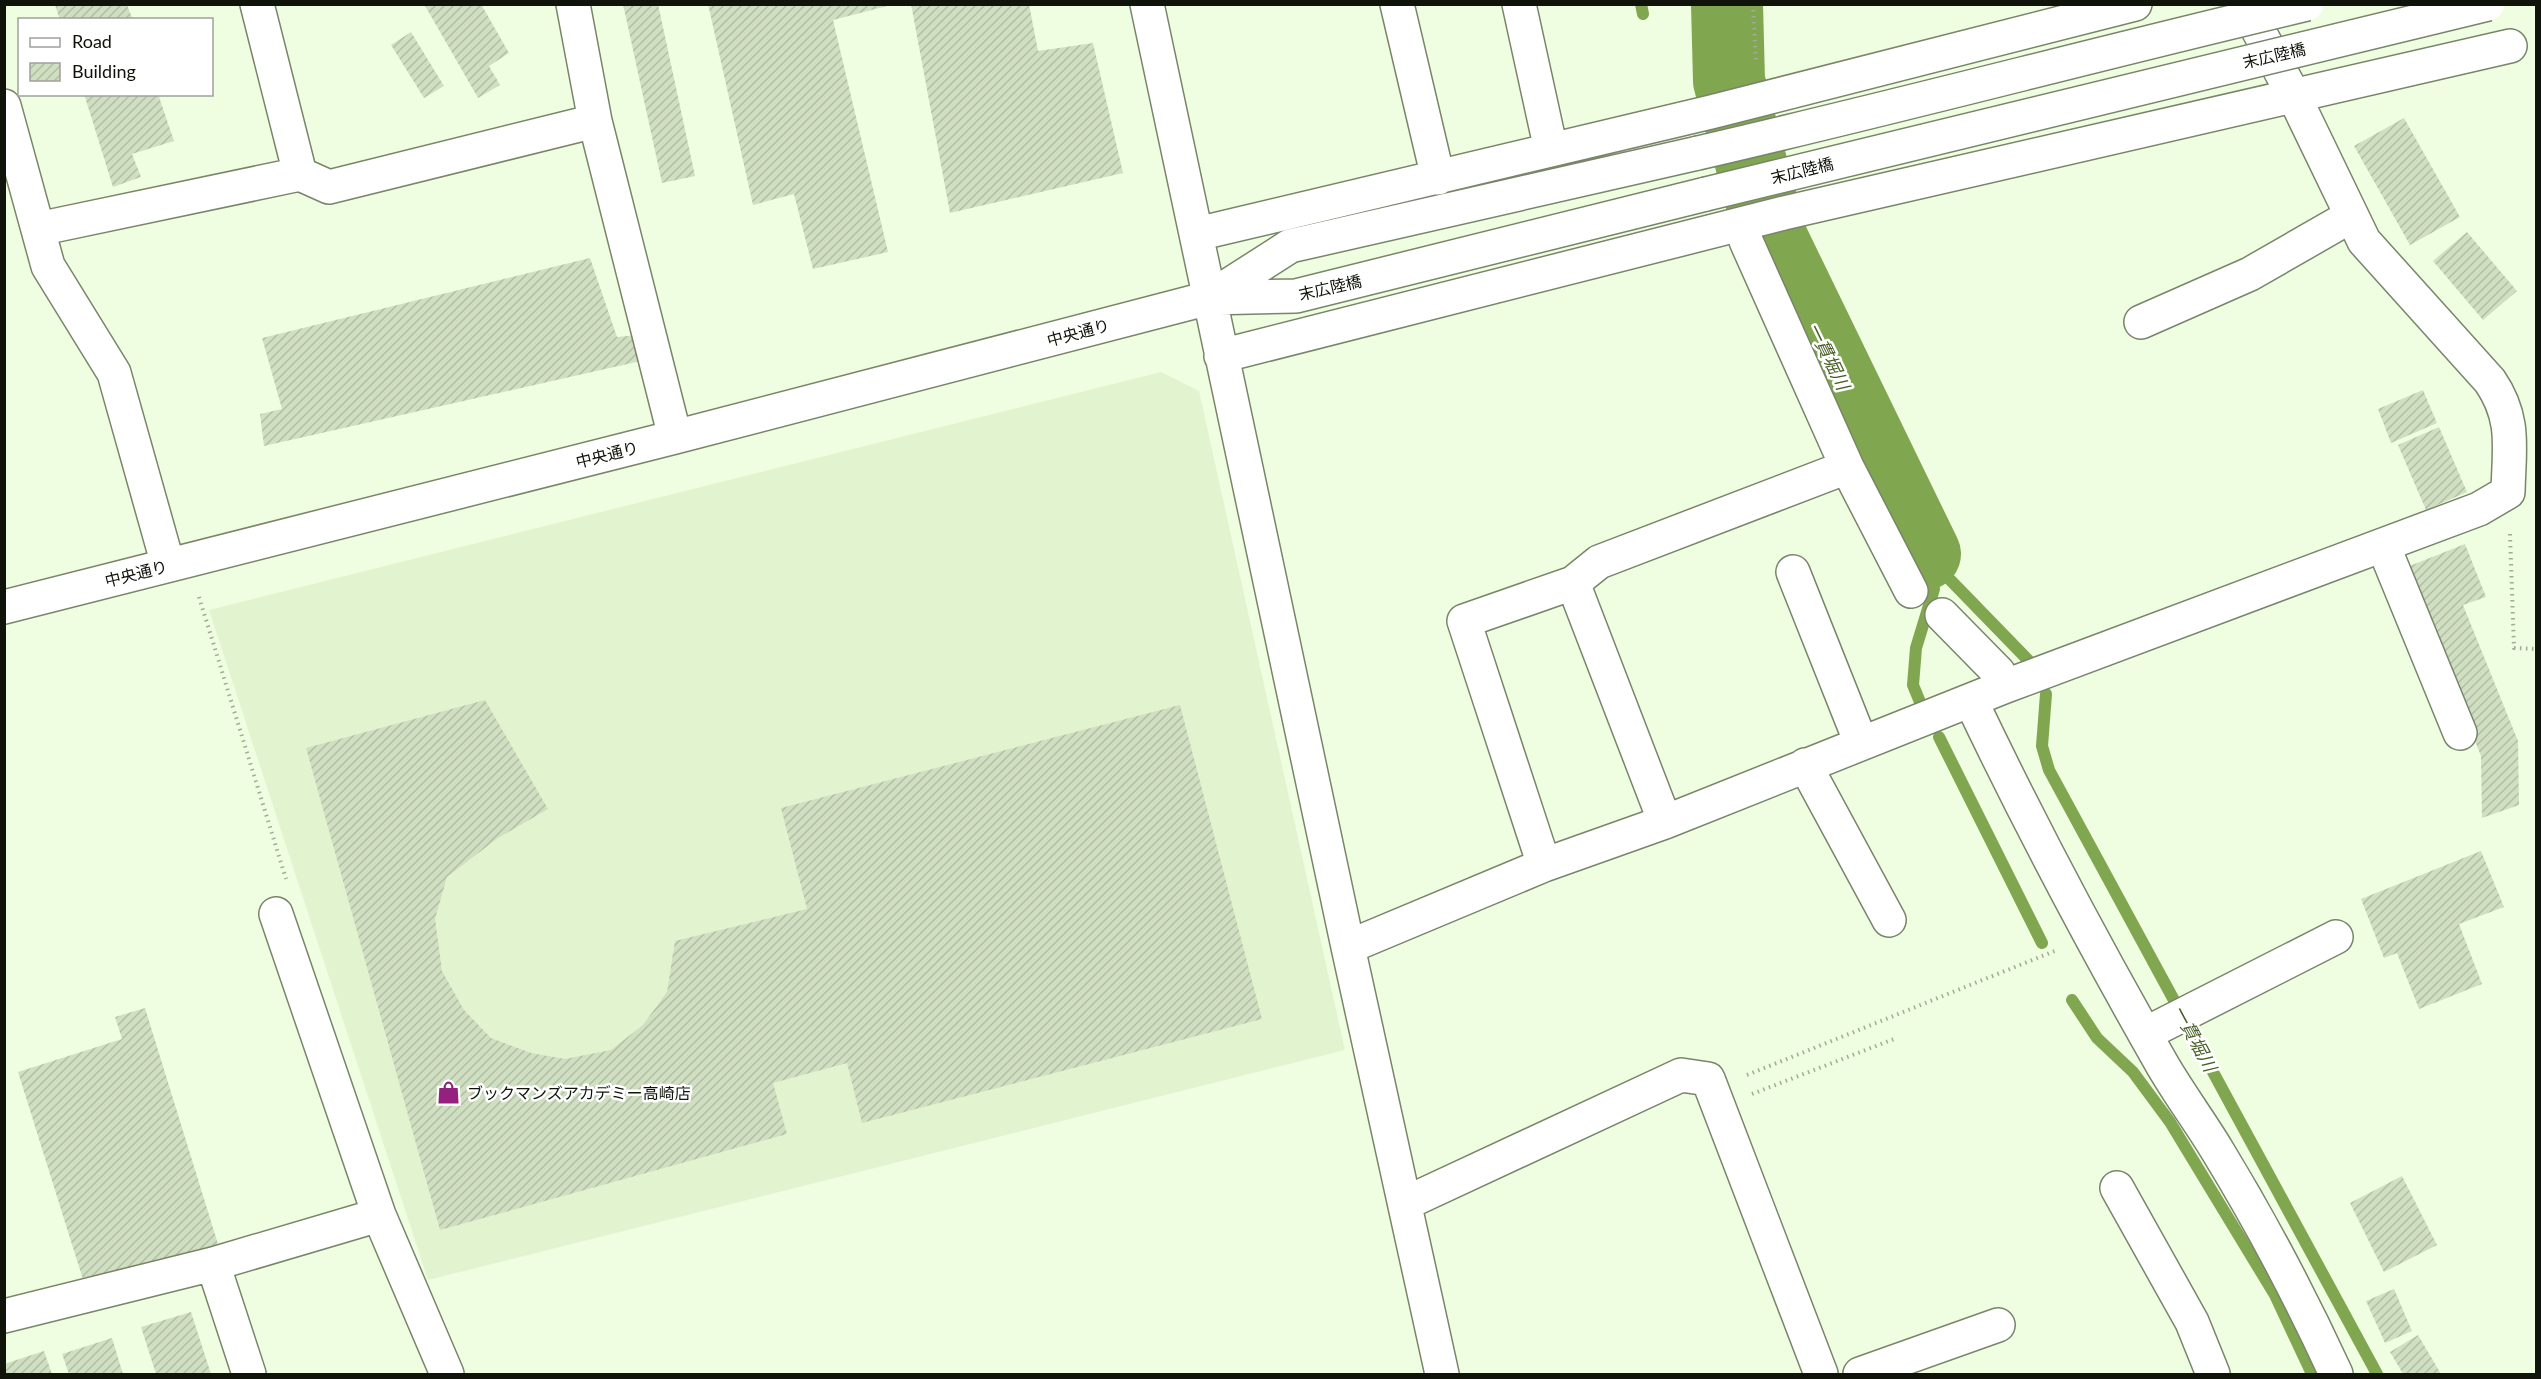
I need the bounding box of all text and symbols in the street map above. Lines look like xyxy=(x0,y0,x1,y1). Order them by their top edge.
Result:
legend xyxy=(18,18,213,96)
text: Road xyxy=(72,30,112,52)
street label: 末広陸橋 xyxy=(2241,39,2307,71)
text: Building xyxy=(72,60,136,82)
street label: 末広陸橋 xyxy=(1769,153,1835,187)
street label: 末広陸橋 xyxy=(1297,271,1363,303)
street label: 中央通り xyxy=(1045,315,1111,349)
water label: 一貫堀川 xyxy=(1803,319,1856,395)
street label: 中央通り xyxy=(574,437,640,471)
street label: 中央通り xyxy=(103,556,169,590)
water label: 一貫堀川 xyxy=(2168,1001,2223,1077)
shop icon: ブックマンズアカデミー高崎店 xyxy=(436,1079,462,1105)
place label: ブックマンズアカデミー高崎店 xyxy=(467,1083,691,1102)

